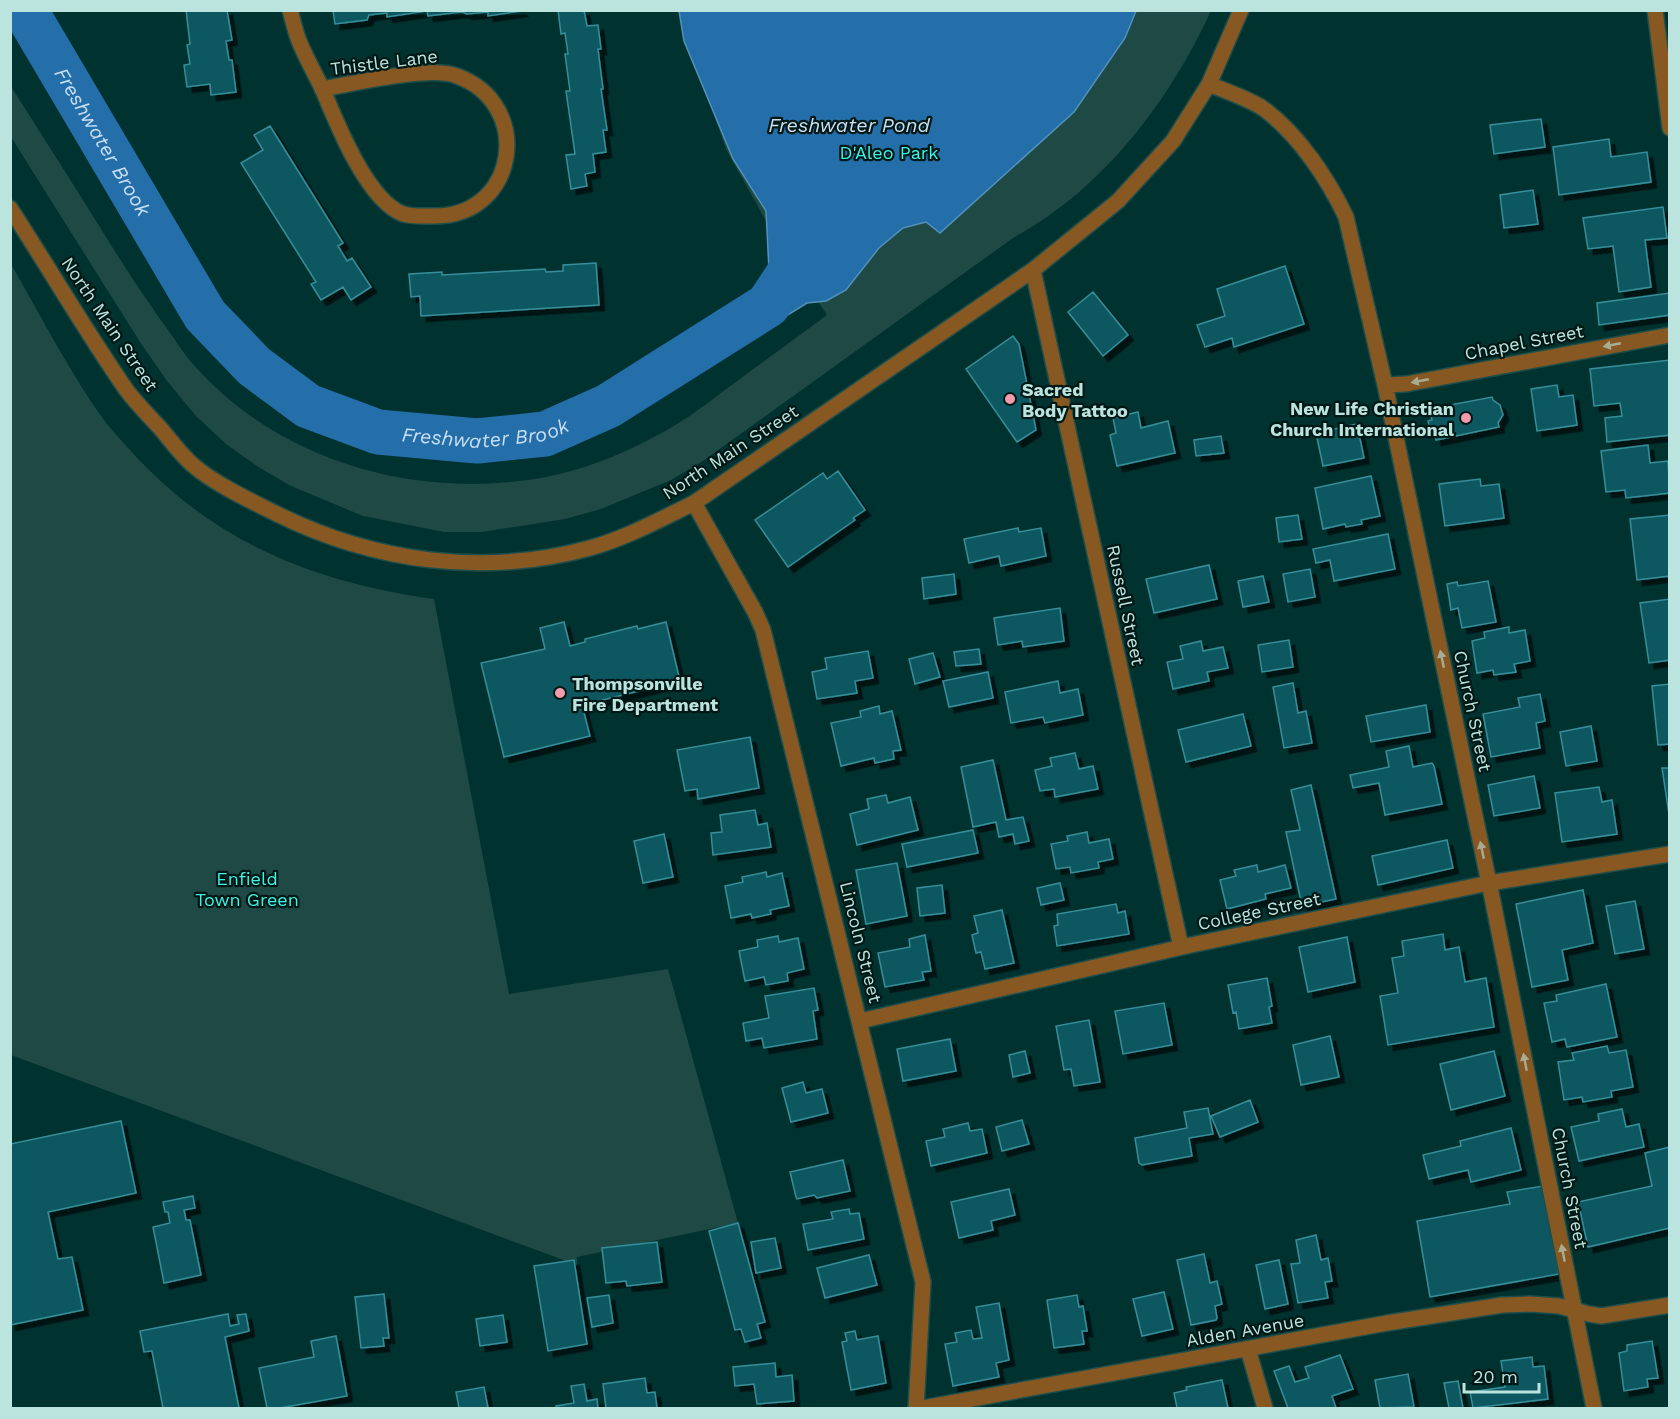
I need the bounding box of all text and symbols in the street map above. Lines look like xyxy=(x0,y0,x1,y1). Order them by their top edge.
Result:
street label: Thistle Lane xyxy=(329,45,439,79)
water label: Freshwater Brook xyxy=(50,63,157,221)
water label: Freshwater Pond xyxy=(768,113,930,137)
park label: D'Aleo Park xyxy=(840,142,938,163)
street label: North Main Street xyxy=(57,253,163,395)
street label: Chapel Street xyxy=(1463,320,1586,364)
one-way arrow xyxy=(1602,341,1621,350)
one-way arrow xyxy=(1411,377,1430,386)
place label: Sacred Body Tattoo xyxy=(1022,379,1128,421)
marker: Sacred Body Tattoo xyxy=(1003,392,1017,406)
place label: New Life Christian Church International xyxy=(1270,398,1454,440)
street label: North Main Street xyxy=(658,400,802,504)
marker: New Life Christian Church International xyxy=(1459,411,1473,425)
water label: Freshwater Brook xyxy=(401,413,574,453)
street label: Russell Street xyxy=(1103,543,1149,668)
one-way arrow xyxy=(1437,649,1446,668)
street label: Church Street xyxy=(1450,649,1496,774)
place label: Thompsonville Fire Department xyxy=(572,673,718,715)
marker: Thompsonville Fire Department xyxy=(553,686,567,700)
one-way arrow xyxy=(1477,840,1486,859)
park label: Enfield Town Green xyxy=(195,868,299,910)
street label: Lincoln Street xyxy=(836,879,886,1005)
street label: College Street xyxy=(1196,888,1323,934)
one-way arrow xyxy=(1520,1052,1529,1071)
street label: Church Street xyxy=(1548,1126,1592,1251)
one-way arrow xyxy=(1558,1243,1567,1262)
street label: Alden Avenue xyxy=(1184,1309,1306,1351)
scale bar xyxy=(1464,1356,1539,1394)
text: 20 m xyxy=(1473,1366,1518,1387)

